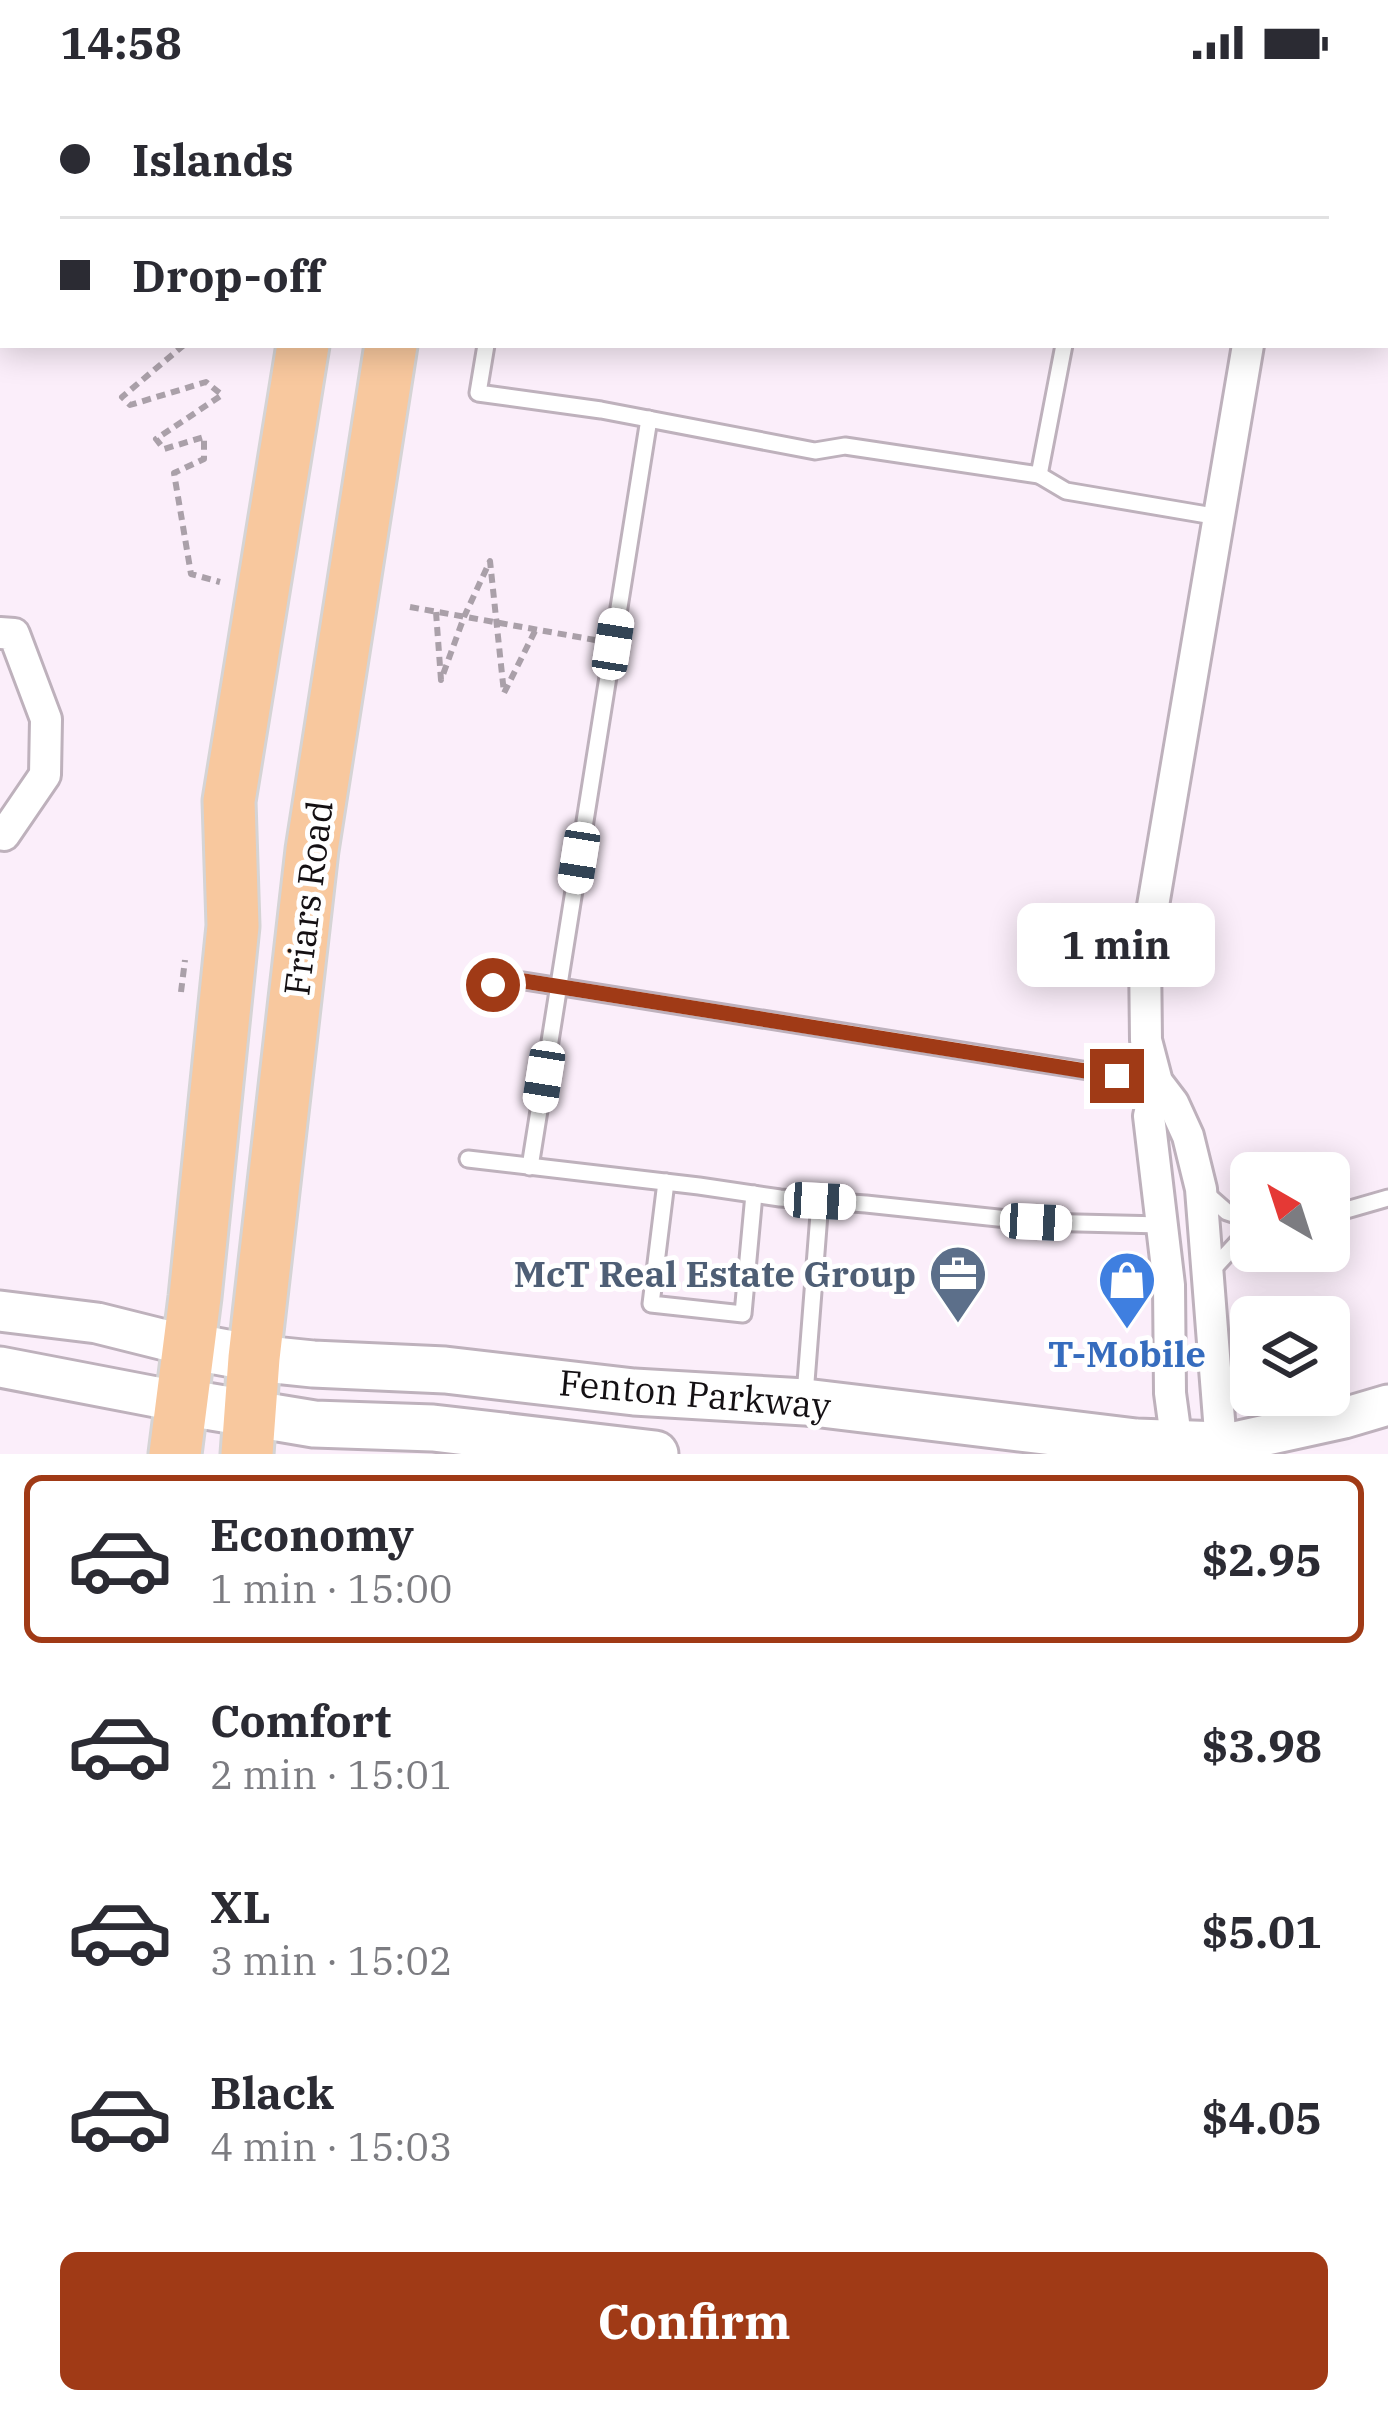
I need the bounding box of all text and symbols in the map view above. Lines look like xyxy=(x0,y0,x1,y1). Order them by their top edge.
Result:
text: 14:58 xyxy=(60,13,182,71)
text: Islands xyxy=(132,130,294,188)
text: Drop-off xyxy=(132,246,323,304)
car xyxy=(590,606,636,682)
street label: Friars Road xyxy=(272,798,343,998)
car xyxy=(556,820,602,896)
callout: 1 min xyxy=(1018,902,1216,986)
text: 1 min xyxy=(1061,919,1171,970)
route start xyxy=(466,958,520,1012)
car xyxy=(521,1039,567,1115)
route end xyxy=(1090,1049,1144,1103)
north arrow xyxy=(1230,1152,1350,1272)
map controls xyxy=(1230,1152,1350,1416)
car xyxy=(783,1181,857,1221)
car xyxy=(999,1202,1073,1242)
office icon: McT Real Estate Group xyxy=(927,1243,989,1325)
shop icon: T-Mobile xyxy=(1096,1249,1158,1331)
place label: McT Real Estate Group xyxy=(514,1250,916,1297)
button: layers xyxy=(1230,1296,1350,1416)
place label: T-Mobile xyxy=(1048,1330,1206,1377)
street label: Fenton Parkway xyxy=(557,1358,834,1429)
icon: car xyxy=(66,1505,174,1613)
text: Economy xyxy=(210,1505,414,1563)
text: $2.95 xyxy=(1202,1530,1322,1588)
text: 1 min · 15:00 xyxy=(210,1563,452,1614)
icon: car xyxy=(66,1691,174,1799)
text: Comfort xyxy=(210,1691,391,1749)
text: $3.98 xyxy=(1202,1716,1322,1774)
text: 2 min · 15:01 xyxy=(210,1749,452,1800)
icon: car xyxy=(66,1877,174,1985)
text: XL xyxy=(210,1877,271,1935)
text: $5.01 xyxy=(1202,1902,1322,1960)
text: 3 min · 15:02 xyxy=(210,1935,452,1986)
icon: car xyxy=(66,2063,174,2171)
text: Black xyxy=(210,2063,334,2121)
text: $4.05 xyxy=(1202,2088,1322,2146)
text: 4 min · 15:03 xyxy=(210,2121,452,2172)
button: Confirm xyxy=(60,2252,1328,2390)

